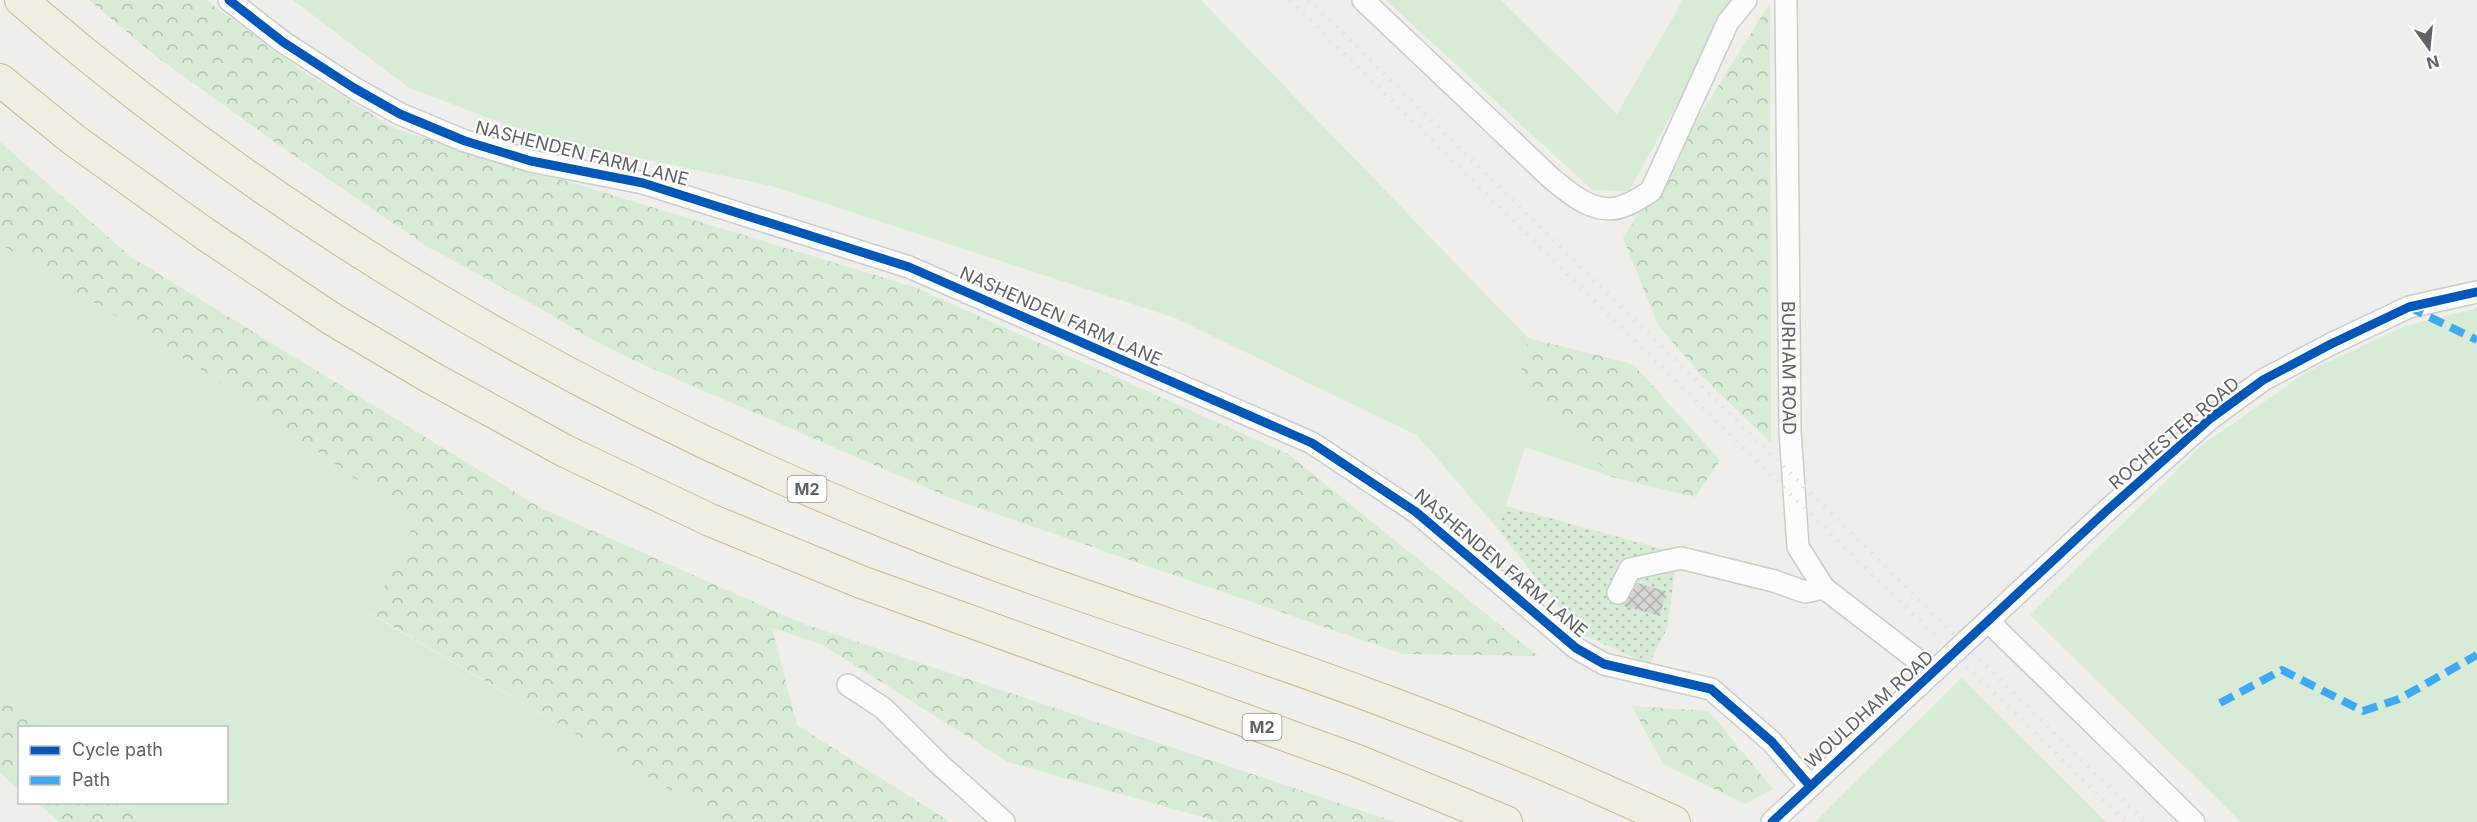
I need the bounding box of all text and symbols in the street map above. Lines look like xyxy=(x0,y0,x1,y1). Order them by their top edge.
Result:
north arrow xyxy=(2399,18,2459,78)
text: N xyxy=(2424,51,2441,74)
street label: NASHENDEN FARM LANE xyxy=(473,116,691,190)
street label: NASHENDEN FARM LANE xyxy=(957,262,1165,370)
street label: BURHAM ROAD xyxy=(1778,301,1801,435)
street label: ROCHESTER ROAD xyxy=(2105,372,2243,494)
road number: M2 xyxy=(788,476,826,502)
street label: NASHENDEN FARM LANE xyxy=(1410,485,1592,641)
street label: WOULDHAM ROAD xyxy=(1801,646,1937,772)
road number: M2 xyxy=(1242,714,1282,740)
legend xyxy=(18,726,228,804)
text: Cycle path xyxy=(72,739,163,760)
text: Path xyxy=(72,769,110,790)

